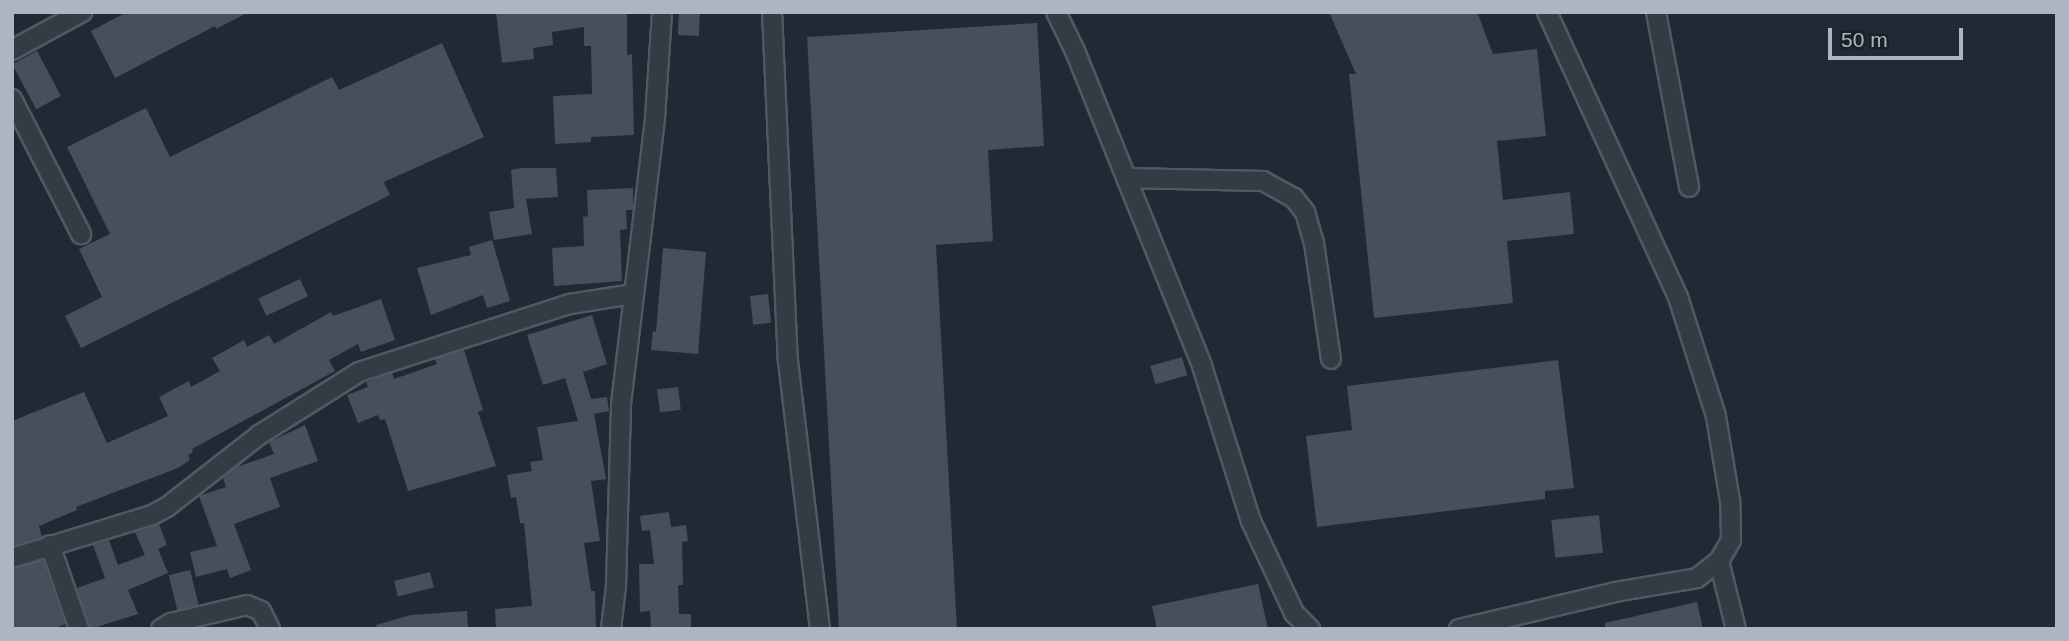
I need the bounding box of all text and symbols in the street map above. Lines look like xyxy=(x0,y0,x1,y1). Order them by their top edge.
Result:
scale bar xyxy=(1831,14,1966,58)
text: 50 m xyxy=(1841,28,1888,51)

